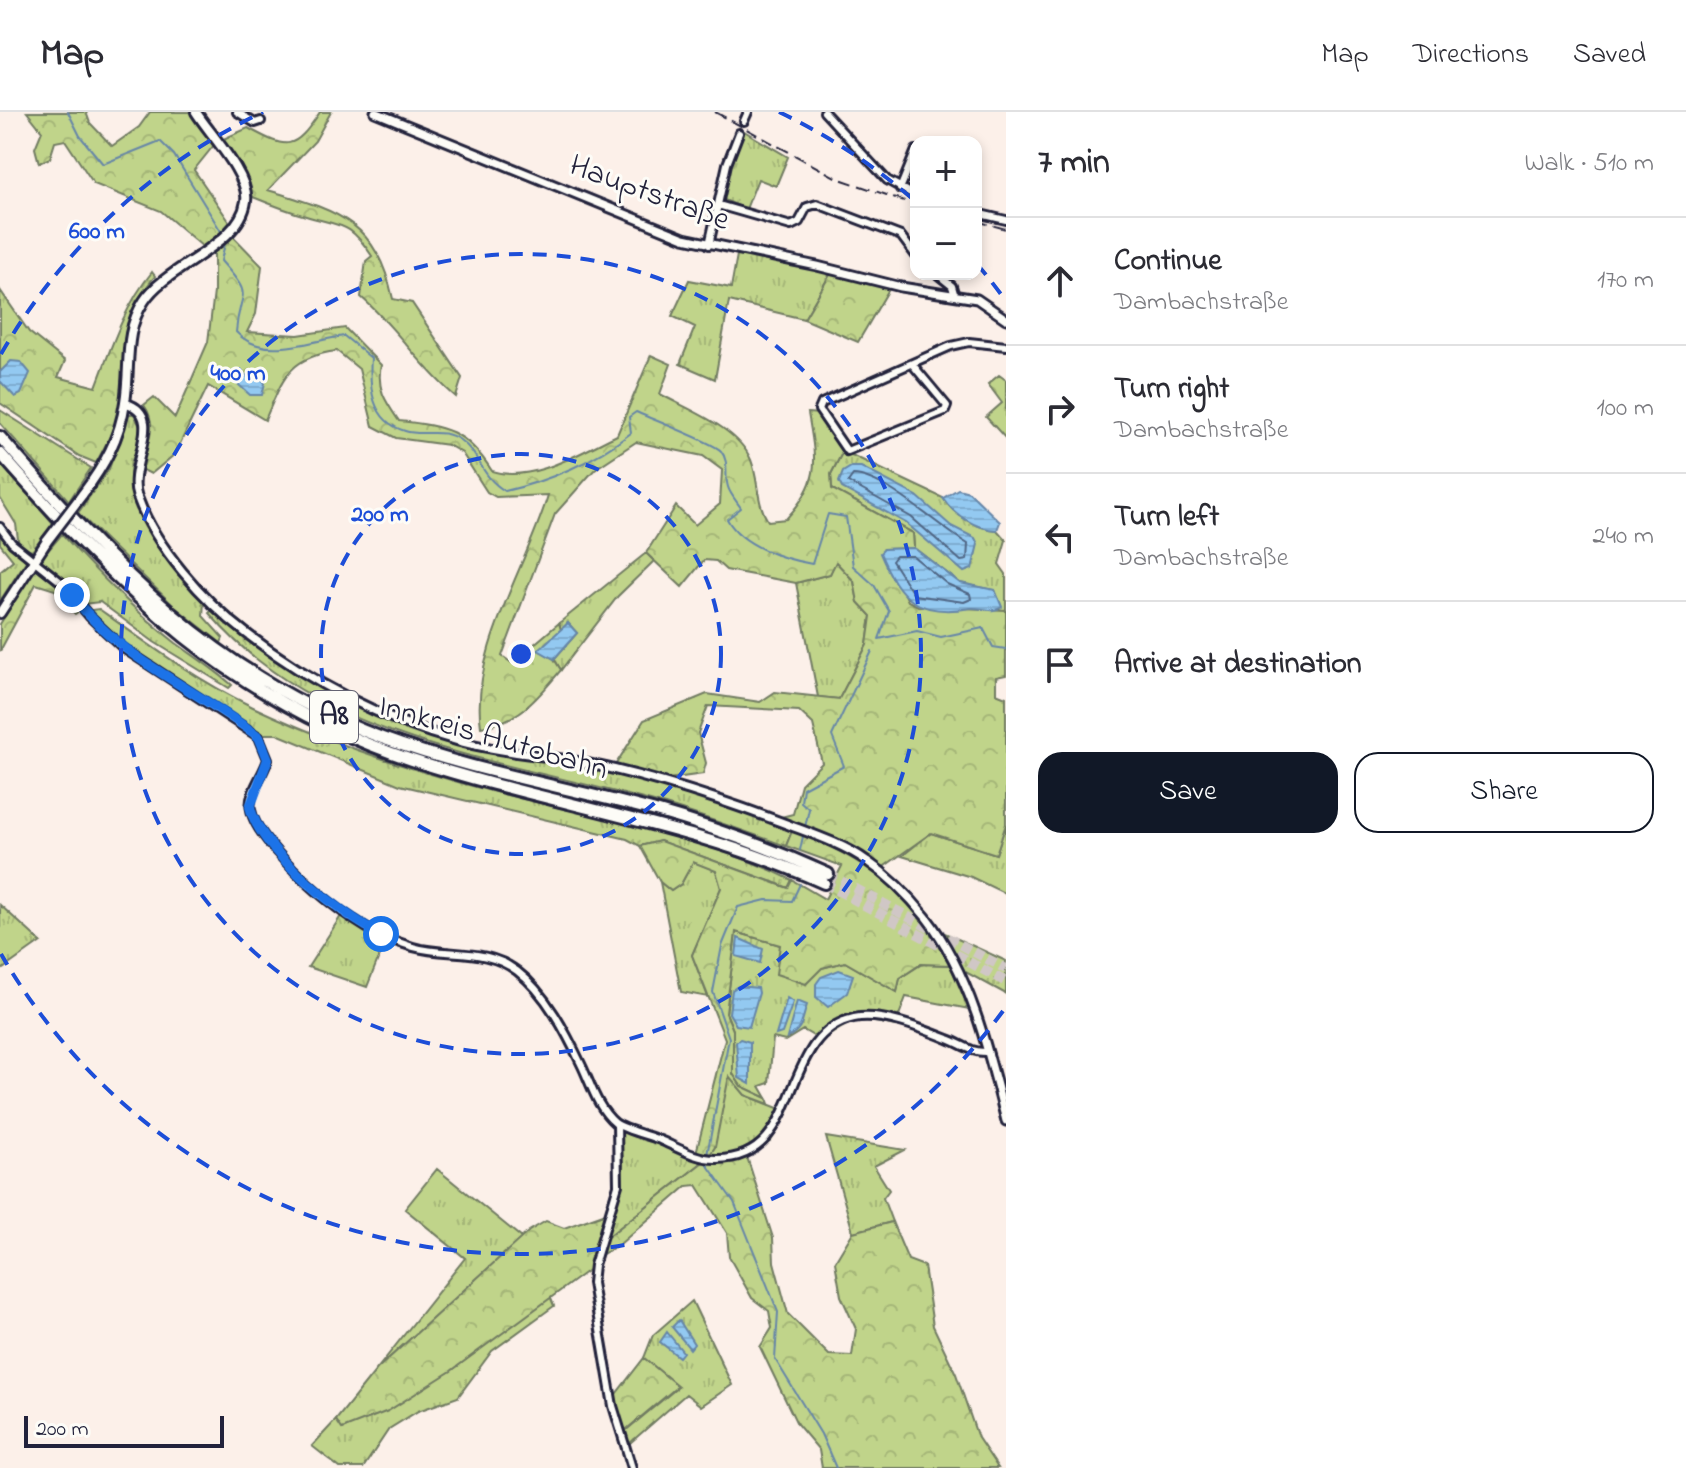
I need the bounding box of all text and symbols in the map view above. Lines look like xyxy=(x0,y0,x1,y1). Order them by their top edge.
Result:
text: Map xyxy=(40,27,104,83)
text: Map xyxy=(1321,35,1369,76)
text: Directions xyxy=(1413,35,1529,76)
text: Saved xyxy=(1573,35,1646,76)
map controls xyxy=(910,136,982,280)
button: + xyxy=(910,136,982,208)
text: 7 min xyxy=(1038,139,1110,189)
street label: Hauptstraße xyxy=(562,143,736,245)
text: Walk · 510 m xyxy=(1524,145,1654,183)
button: − xyxy=(910,208,982,280)
text: 600 m xyxy=(69,215,125,250)
text: Continue xyxy=(1114,240,1222,284)
icon: ahead xyxy=(1038,259,1082,303)
text: 170 m xyxy=(1597,262,1654,300)
text: Dambachstraße xyxy=(1114,284,1288,322)
text: 400 m xyxy=(210,357,266,392)
text: Turn right xyxy=(1114,368,1229,412)
icon: right xyxy=(1038,387,1082,431)
text: 100 m xyxy=(1597,390,1654,428)
text: Dambachstraße xyxy=(1114,412,1288,450)
text: Turn left xyxy=(1114,496,1219,540)
text: 200 m xyxy=(350,498,409,533)
icon: left xyxy=(1038,515,1082,559)
text: 240 m xyxy=(1592,518,1654,556)
text: Dambachstraße xyxy=(1114,540,1288,578)
route end xyxy=(54,577,90,613)
centre of rings xyxy=(507,640,535,668)
icon: arrive xyxy=(1038,643,1082,687)
text: Arrive at destination xyxy=(1114,643,1362,687)
street label: Innkreis Autobahn xyxy=(373,684,613,794)
road number: A8 xyxy=(310,691,358,743)
button: Save xyxy=(1038,752,1338,833)
button: Share xyxy=(1354,752,1654,833)
route start xyxy=(363,916,399,952)
scale bar xyxy=(24,1412,224,1448)
text: 200 m xyxy=(36,1414,89,1446)

